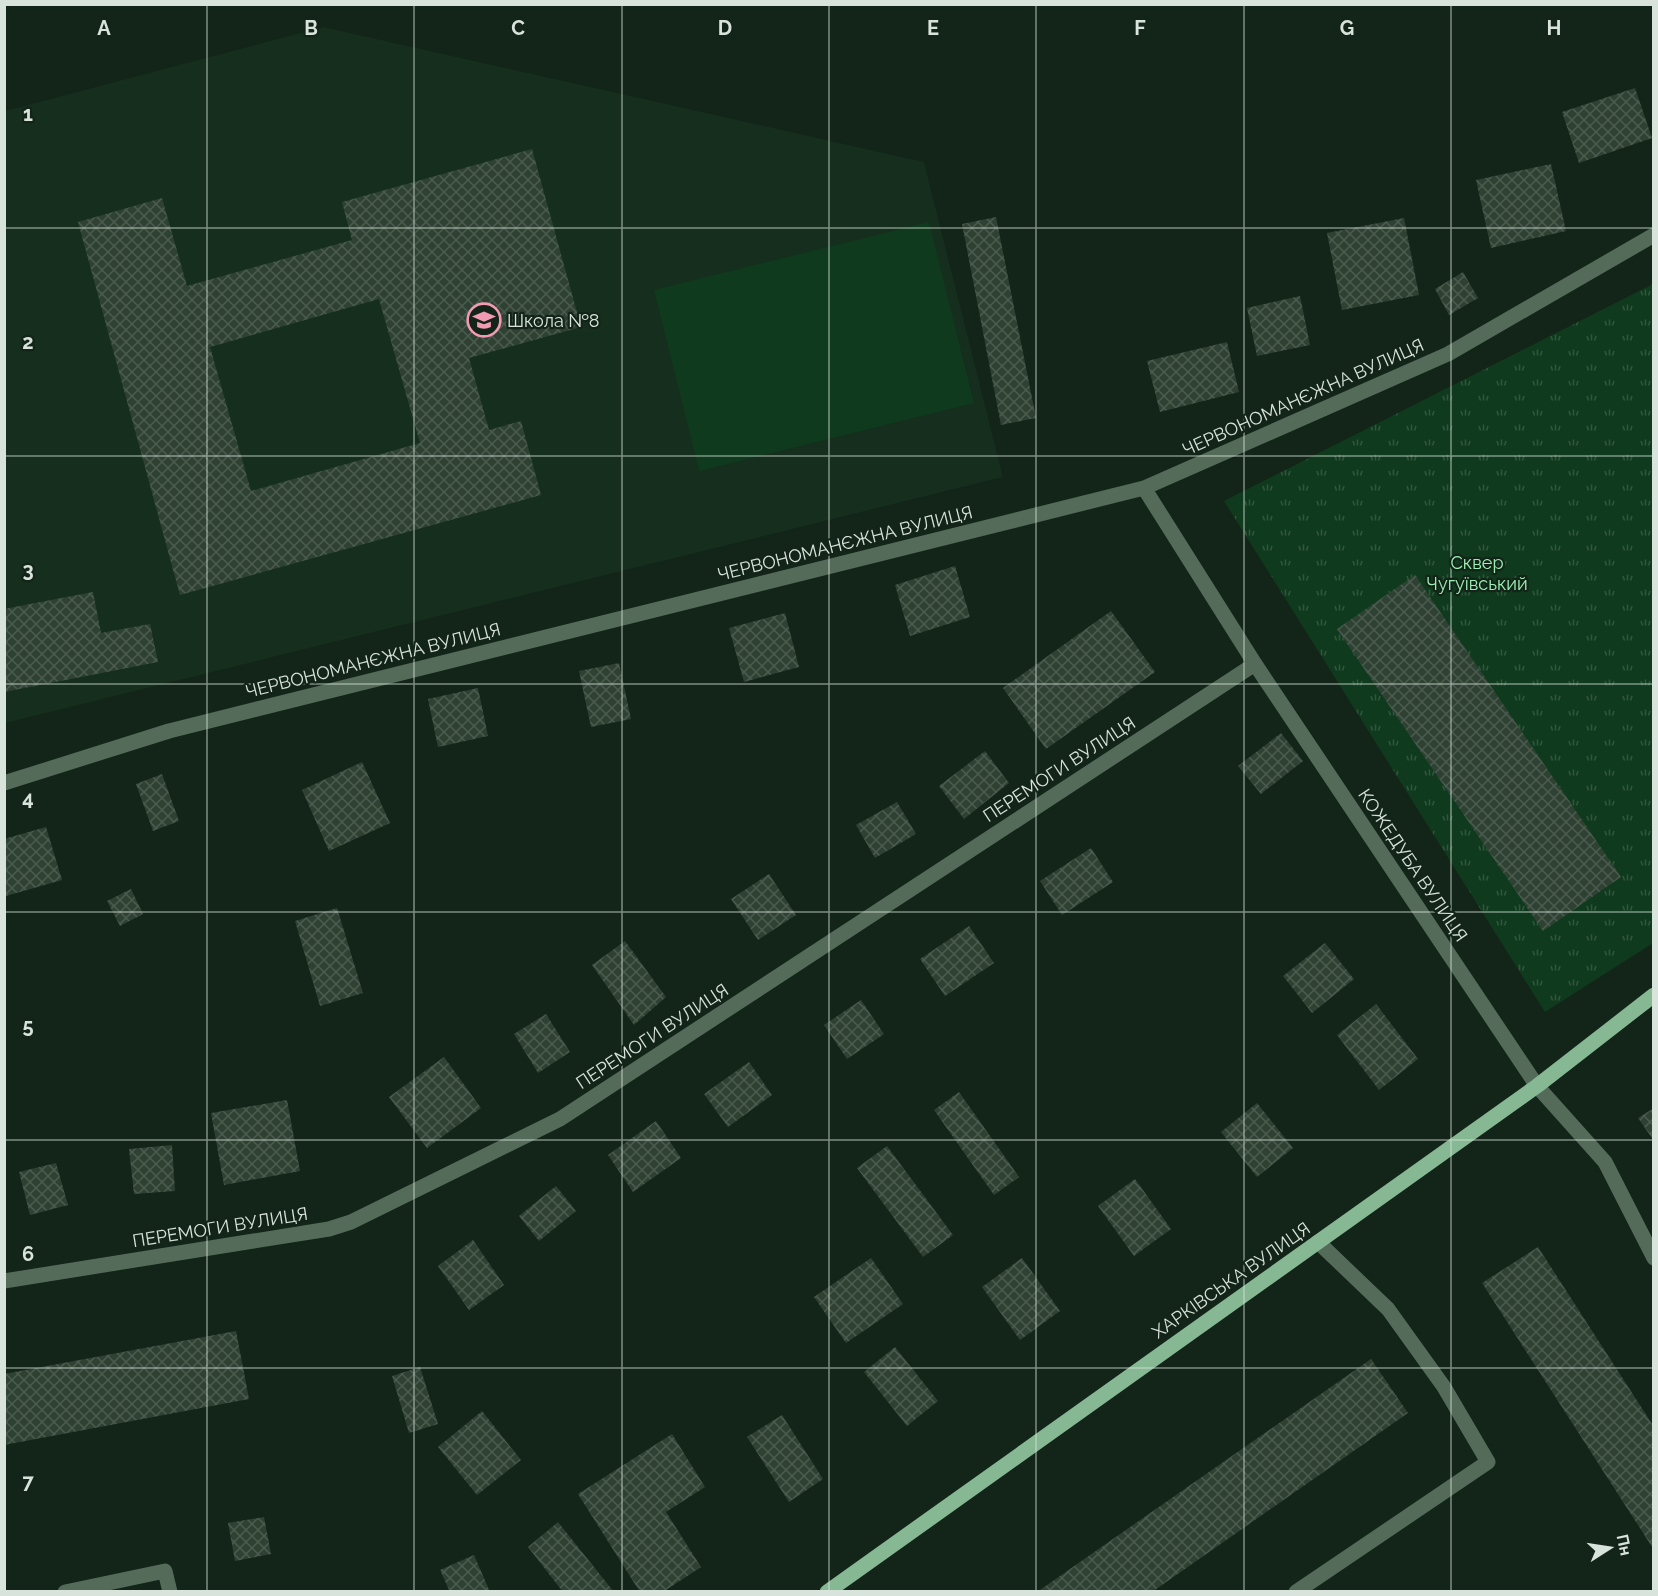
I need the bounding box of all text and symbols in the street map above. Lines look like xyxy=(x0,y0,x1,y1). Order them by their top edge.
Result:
text: A xyxy=(97,16,111,40)
text: B xyxy=(304,16,318,40)
text: C xyxy=(511,16,525,40)
text: D xyxy=(718,16,732,40)
text: E xyxy=(927,16,939,40)
text: F xyxy=(1134,16,1146,40)
text: G xyxy=(1340,16,1354,40)
text: H xyxy=(1547,16,1561,40)
text: 1 xyxy=(23,102,33,126)
school or university icon: Школа №8 xyxy=(466,302,502,338)
place label: Школа №8 xyxy=(507,310,600,331)
text: 2 xyxy=(22,330,34,354)
street label: ЧЕРВОНОМАНЄЖНА ВУЛИЦЯ xyxy=(1179,334,1427,460)
street label: ЧЕРВОНОМАНЄЖНА ВУЛИЦЯ xyxy=(715,501,975,585)
park label: Сквер Чугуївський xyxy=(1426,552,1528,594)
text: 3 xyxy=(22,558,34,582)
street label: ЧЕРВОНОМАНЄЖНА ВУЛИЦЯ xyxy=(243,618,503,702)
street label: ПЕРЕМОГИ ВУЛИЦЯ xyxy=(979,712,1139,826)
street label: КОЖЕДУБА ВУЛИЦЯ xyxy=(1354,785,1472,945)
text: 4 xyxy=(22,786,34,810)
street label: ПЕРЕМОГИ ВУЛИЦЯ xyxy=(572,979,732,1093)
text: 5 xyxy=(22,1014,34,1038)
street label: ПЕРЕМОГИ ВУЛИЦЯ xyxy=(131,1203,309,1251)
street label: ХАРКІВСЬКА ВУЛИЦЯ xyxy=(1148,1217,1314,1343)
text: 6 xyxy=(22,1242,34,1266)
text: 7 xyxy=(22,1470,34,1494)
north arrow xyxy=(1580,1518,1640,1578)
text: Пн xyxy=(1613,1533,1636,1557)

